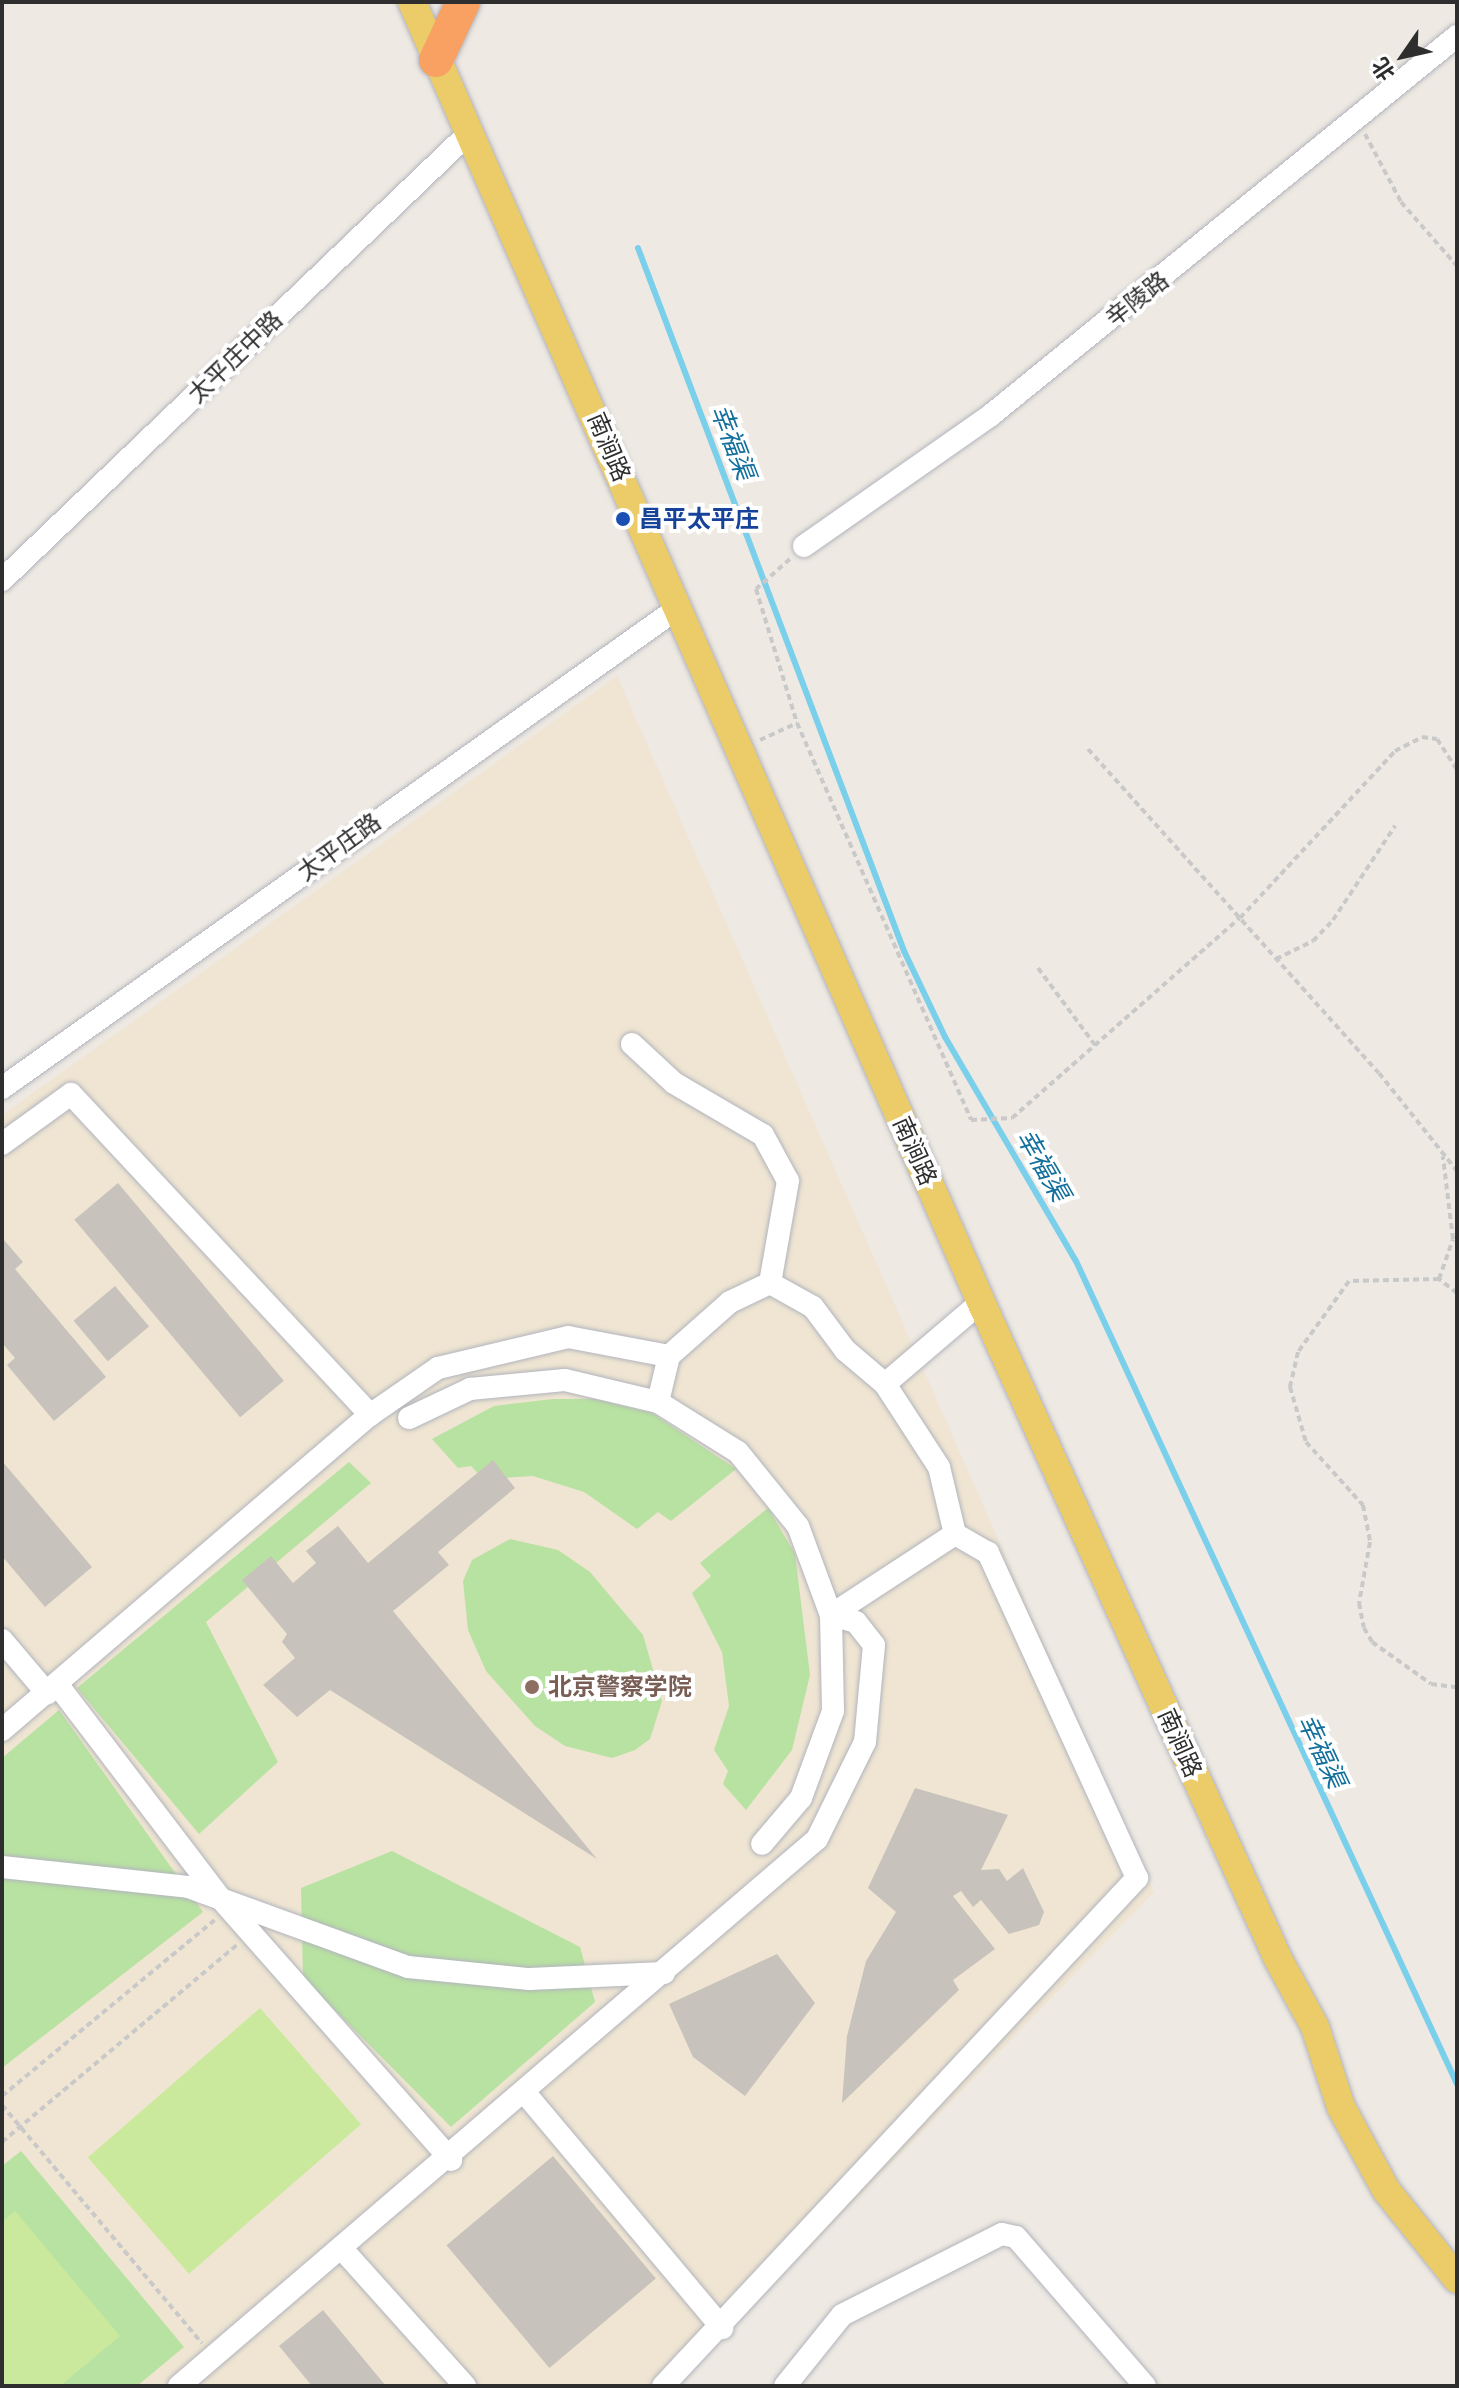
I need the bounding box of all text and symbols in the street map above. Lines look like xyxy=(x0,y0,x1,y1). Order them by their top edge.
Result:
north arrow xyxy=(1363,16,1443,96)
text: 北 xyxy=(1365,52,1401,86)
street label: 辛陵路 xyxy=(1100,265,1174,333)
street label: 太平庄中路 xyxy=(182,305,288,409)
water label: 幸福渠 xyxy=(704,400,762,484)
street label: 南涧路 xyxy=(582,408,636,486)
place label: 昌平太平庄 xyxy=(639,505,759,533)
marker: 昌平太平庄 xyxy=(614,510,632,528)
street label: 太平庄路 xyxy=(292,807,386,887)
street label: 南涧路 xyxy=(887,1112,943,1190)
water label: 幸福渠 xyxy=(1010,1123,1076,1207)
place label: 北京警察学院 xyxy=(548,1673,692,1701)
marker: 北京警察学院 xyxy=(523,1678,541,1696)
street label: 南涧路 xyxy=(1152,1704,1208,1782)
water label: 幸福渠 xyxy=(1291,1709,1353,1793)

